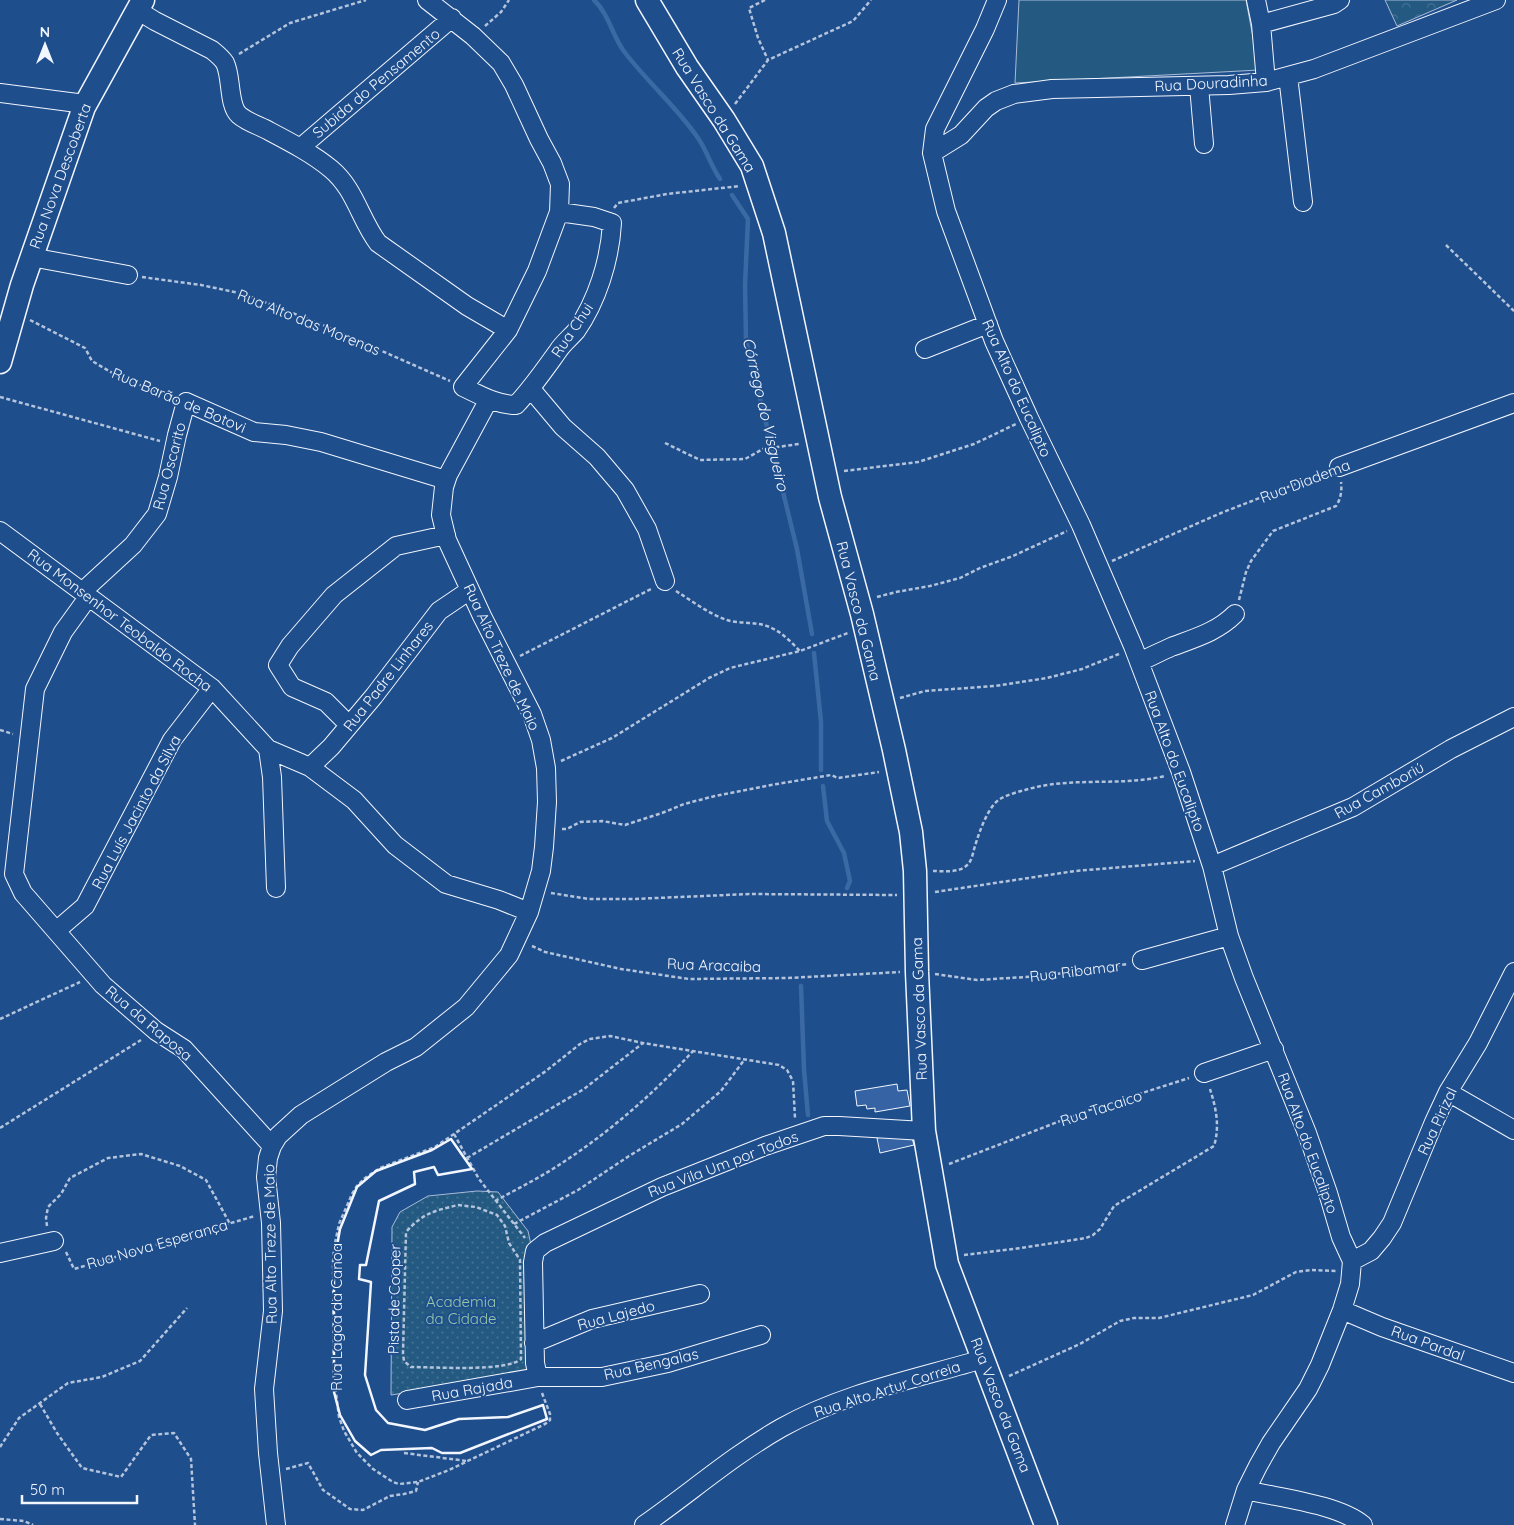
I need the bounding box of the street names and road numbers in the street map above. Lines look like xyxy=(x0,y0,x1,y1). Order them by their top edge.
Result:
street label: Subida do Pensamento xyxy=(308,24,444,142)
street label: Rua Vasco da Gama xyxy=(668,44,760,176)
street label: Rua Douradinha xyxy=(1154,71,1268,95)
street label: Rua Nova Descoberta xyxy=(25,101,95,251)
street label: Rua Alto das Morenas xyxy=(235,285,383,359)
street label: Rua Chui xyxy=(547,299,597,361)
street label: Rua Alto do Eucalipto xyxy=(978,316,1056,460)
street label: Rua Barão de Botovi xyxy=(109,363,249,437)
street label: Rua Oscarito xyxy=(148,420,190,512)
street label: Rua Diadema xyxy=(1257,455,1353,507)
street label: Rua Vasco da Gama xyxy=(832,539,886,683)
street label: Rua Monsenhor Teobaldo Rocha xyxy=(24,544,216,696)
street label: Rua Alto Treze de Maio xyxy=(460,580,544,734)
street label: Rua Padre Linhares xyxy=(339,617,437,735)
street label: Rua Alto do Eucalipto xyxy=(1141,688,1209,834)
street label: Rua Luís Jacinto da Silva xyxy=(87,732,185,892)
street label: Rua Camboriú xyxy=(1331,757,1427,823)
street label: Rua Vasco da Gama xyxy=(907,937,931,1081)
street label: Rua Aracaiba xyxy=(667,954,761,976)
street label: Rua Ribamar xyxy=(1028,956,1122,986)
street label: Rua da Raposa xyxy=(102,981,196,1065)
street label: Rua Alto do Eucalipto xyxy=(1274,1070,1342,1216)
street label: Rua Pirizal xyxy=(1413,1084,1461,1158)
street label: Rua Tacaico xyxy=(1058,1086,1144,1130)
street label: Rua Vila Um por Todos xyxy=(645,1127,801,1201)
street label: Rua Alto Treze de Maio xyxy=(259,1164,281,1324)
street label: Rua Nova Esperança xyxy=(84,1215,230,1273)
street label: Rua Lagoa da Canoa xyxy=(327,1243,346,1391)
street label: Pista de Cooper xyxy=(384,1243,404,1354)
street label: Rua Lajedo xyxy=(575,1296,657,1334)
street label: Rua Pardal xyxy=(1389,1321,1467,1365)
street label: Rua Vasco da Gama xyxy=(966,1335,1036,1475)
street label: Rua Bengalas xyxy=(602,1344,700,1384)
street label: Rua Alto Artur Correia xyxy=(811,1356,963,1422)
street label: Rua Rajada xyxy=(430,1373,514,1405)

